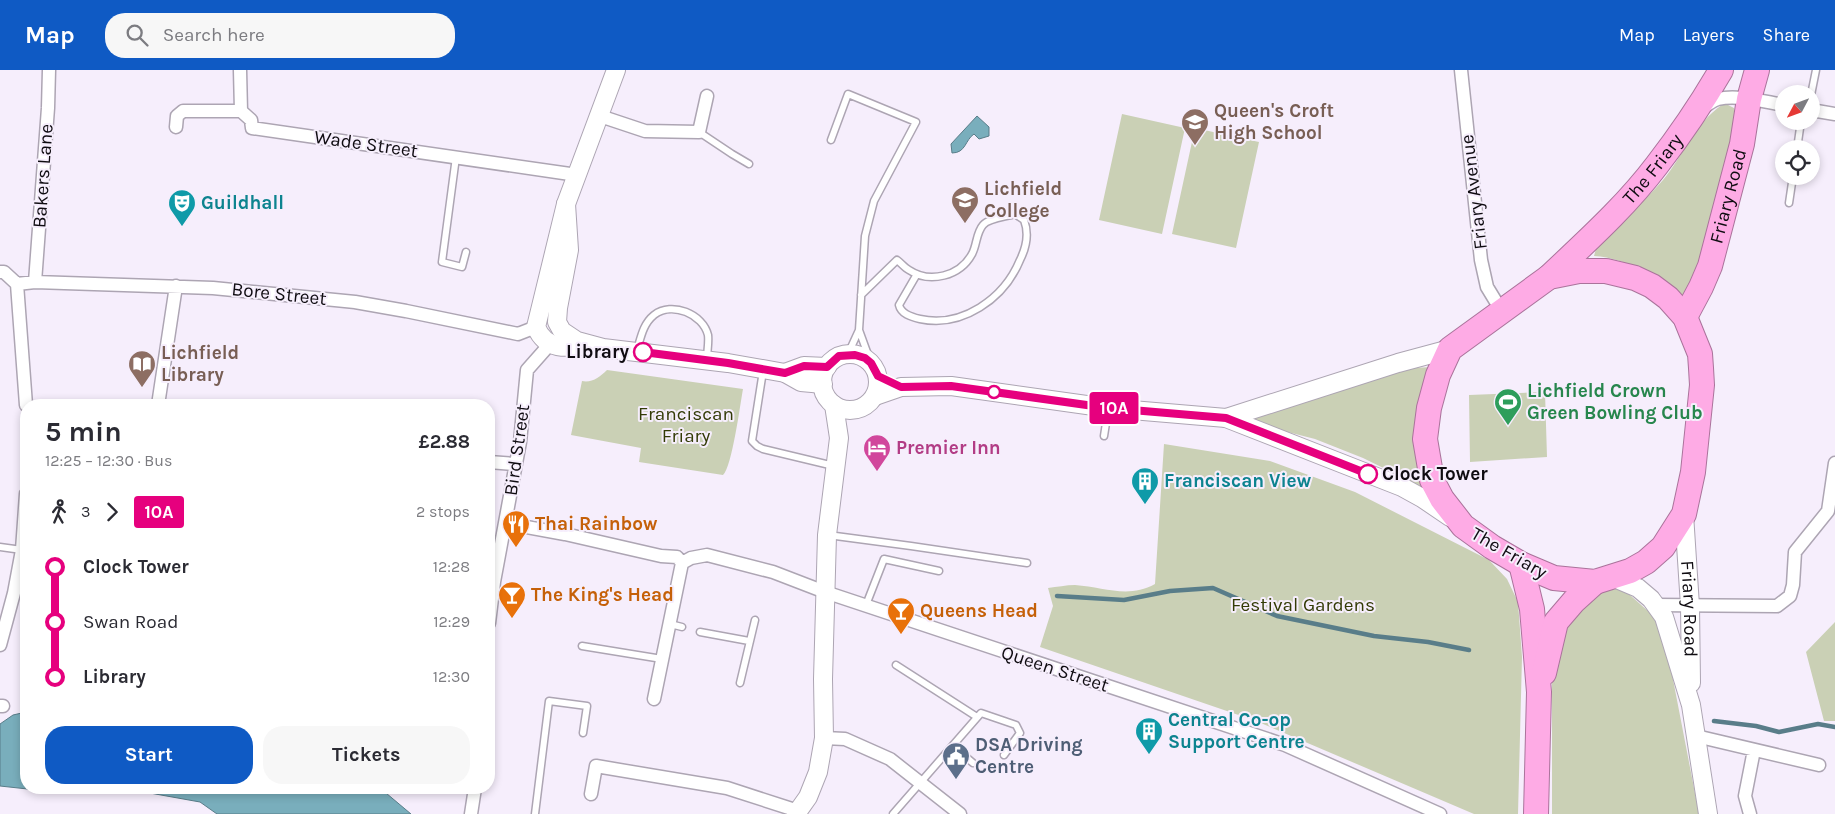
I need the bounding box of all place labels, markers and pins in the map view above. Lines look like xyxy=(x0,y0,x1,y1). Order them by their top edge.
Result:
place label: Queen's Croft High School xyxy=(1214,100,1334,144)
school or university icon: Queen's Croft High School xyxy=(1180,107,1210,146)
place label: Lichfield College xyxy=(984,178,1062,222)
school or university icon: Lichfield College xyxy=(950,185,980,224)
theatre icon: Guildhall xyxy=(167,188,197,227)
place label: Guildhall xyxy=(201,192,284,214)
place label: Library xyxy=(566,341,629,363)
place label: Lichfield Library xyxy=(161,342,239,386)
marker: Library xyxy=(633,342,653,362)
library icon: Lichfield Library xyxy=(127,349,157,388)
place label: Lichfield Crown Green Bowling Club xyxy=(1527,380,1703,424)
unlabelled marker xyxy=(987,385,1001,399)
sports icon: Lichfield Crown Green Bowling Club xyxy=(1493,387,1523,426)
hotel icon: Premier Inn xyxy=(862,433,892,472)
place label: Premier Inn xyxy=(896,437,1001,459)
place label: Clock Tower xyxy=(1382,463,1488,485)
marker: Clock Tower xyxy=(1358,464,1378,484)
building icon: Franciscan View xyxy=(1130,466,1160,505)
place label: Franciscan View xyxy=(1164,470,1312,492)
restaurant icon: Thai Rainbow xyxy=(501,509,531,548)
place label: Thai Rainbow xyxy=(535,513,658,535)
bar icon: The King's Head xyxy=(497,580,527,619)
place label: The King's Head xyxy=(531,584,674,606)
bar icon: Queens Head xyxy=(886,596,916,635)
place label: Queens Head xyxy=(920,600,1038,622)
place label: Central Co-op Support Centre xyxy=(1168,709,1305,753)
building icon: Central Co-op Support Centre xyxy=(1134,716,1164,755)
place label: DSA Driving Centre xyxy=(975,734,1083,778)
public building icon: DSA Driving Centre xyxy=(941,741,971,780)

